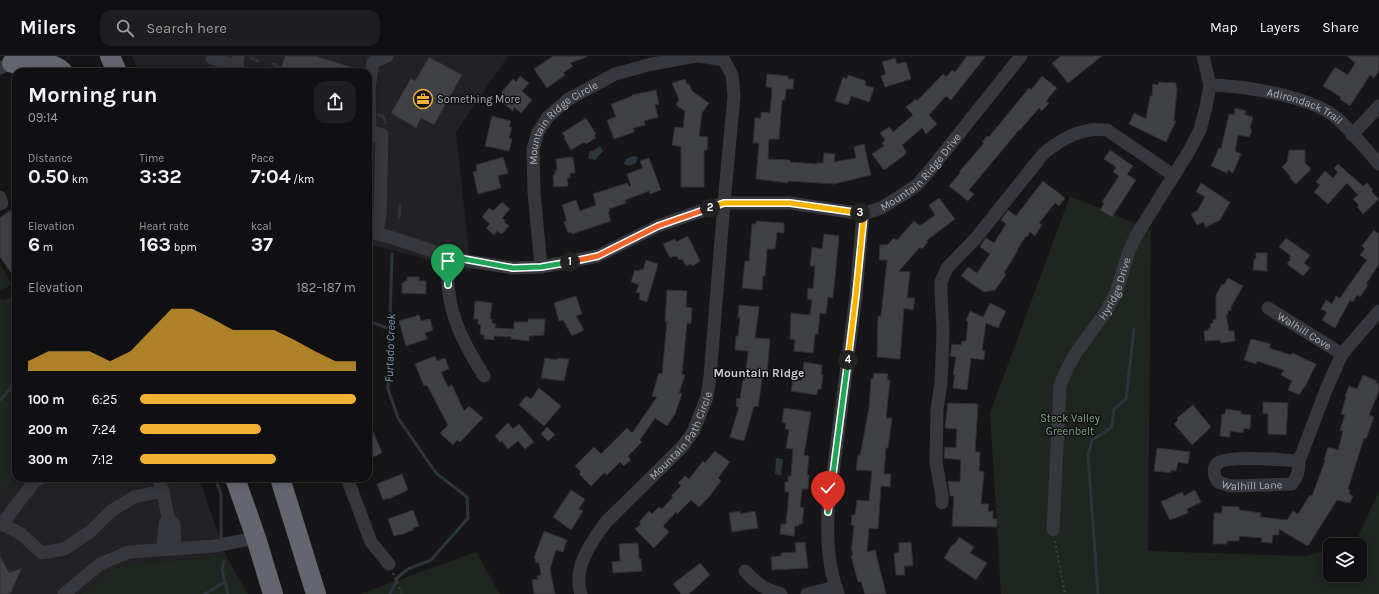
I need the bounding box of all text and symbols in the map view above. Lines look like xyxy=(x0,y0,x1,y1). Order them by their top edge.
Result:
search box xyxy=(100,10,380,46)
text: Milers xyxy=(20,17,76,39)
icon: search xyxy=(114,17,136,39)
text: Search here xyxy=(146,19,227,37)
text: Map xyxy=(1210,19,1238,36)
text: Layers xyxy=(1260,19,1300,36)
text: Share xyxy=(1322,19,1359,36)
street label: Mountain Ridge Circle xyxy=(527,78,600,165)
button: share xyxy=(314,81,356,123)
text: Morning run xyxy=(28,82,157,108)
street label: Adirondack Trail xyxy=(1266,86,1345,127)
office icon: Something More xyxy=(412,88,434,110)
place label: Something More xyxy=(437,93,520,106)
text: 09:14 xyxy=(28,110,58,125)
street label: Mountain Ridge Drive xyxy=(878,130,964,214)
text: Distance xyxy=(28,152,72,165)
text: Time xyxy=(139,152,164,165)
text: Pace xyxy=(251,152,274,165)
text: 0.50 xyxy=(28,165,69,188)
text: 3:32 xyxy=(139,165,182,188)
text: 7:04 xyxy=(251,165,291,188)
text: km xyxy=(69,173,88,186)
text: /km xyxy=(291,173,314,186)
pin: 2 xyxy=(700,198,720,218)
text: 2 xyxy=(707,201,713,214)
pin: 3 xyxy=(850,203,870,223)
text: 3 xyxy=(857,206,863,219)
text: Elevation xyxy=(28,220,75,233)
text: Heart rate xyxy=(139,220,189,233)
text: kcal xyxy=(251,220,272,233)
text: 6 xyxy=(28,233,40,256)
text: 163 xyxy=(139,233,171,256)
text: 37 xyxy=(251,233,273,256)
text: m xyxy=(40,241,53,254)
text: bpm xyxy=(171,241,197,254)
pin xyxy=(431,244,465,285)
icon: arrive xyxy=(437,250,459,272)
pin: 1 xyxy=(560,252,580,272)
text: 1 xyxy=(568,255,572,268)
street label: Hyridge Drive xyxy=(1096,256,1134,323)
text: Elevation xyxy=(28,280,83,295)
text: 182–187 m xyxy=(296,280,356,295)
street label: Walhill Cove xyxy=(1275,309,1334,353)
water label: Furtado Creek xyxy=(382,312,398,383)
pin: 4 xyxy=(838,350,858,370)
text: 4 xyxy=(845,353,851,366)
district label: Mountain Ridge xyxy=(714,366,804,380)
street label: Mountain Path Circle xyxy=(647,391,715,483)
text: 100 m xyxy=(28,392,65,407)
text: 6:25 xyxy=(92,392,117,407)
park label: Steck Valley Greenbelt xyxy=(1040,412,1100,438)
text: 200 m xyxy=(28,422,68,437)
text: 7:24 xyxy=(92,422,116,437)
text: 300 m xyxy=(28,452,68,467)
text: 7:12 xyxy=(92,452,113,467)
pin xyxy=(811,471,845,512)
icon: check xyxy=(817,477,839,499)
street label: Walhill Lane xyxy=(1220,477,1283,493)
map controls xyxy=(1323,538,1367,582)
button: layers xyxy=(1323,538,1367,582)

